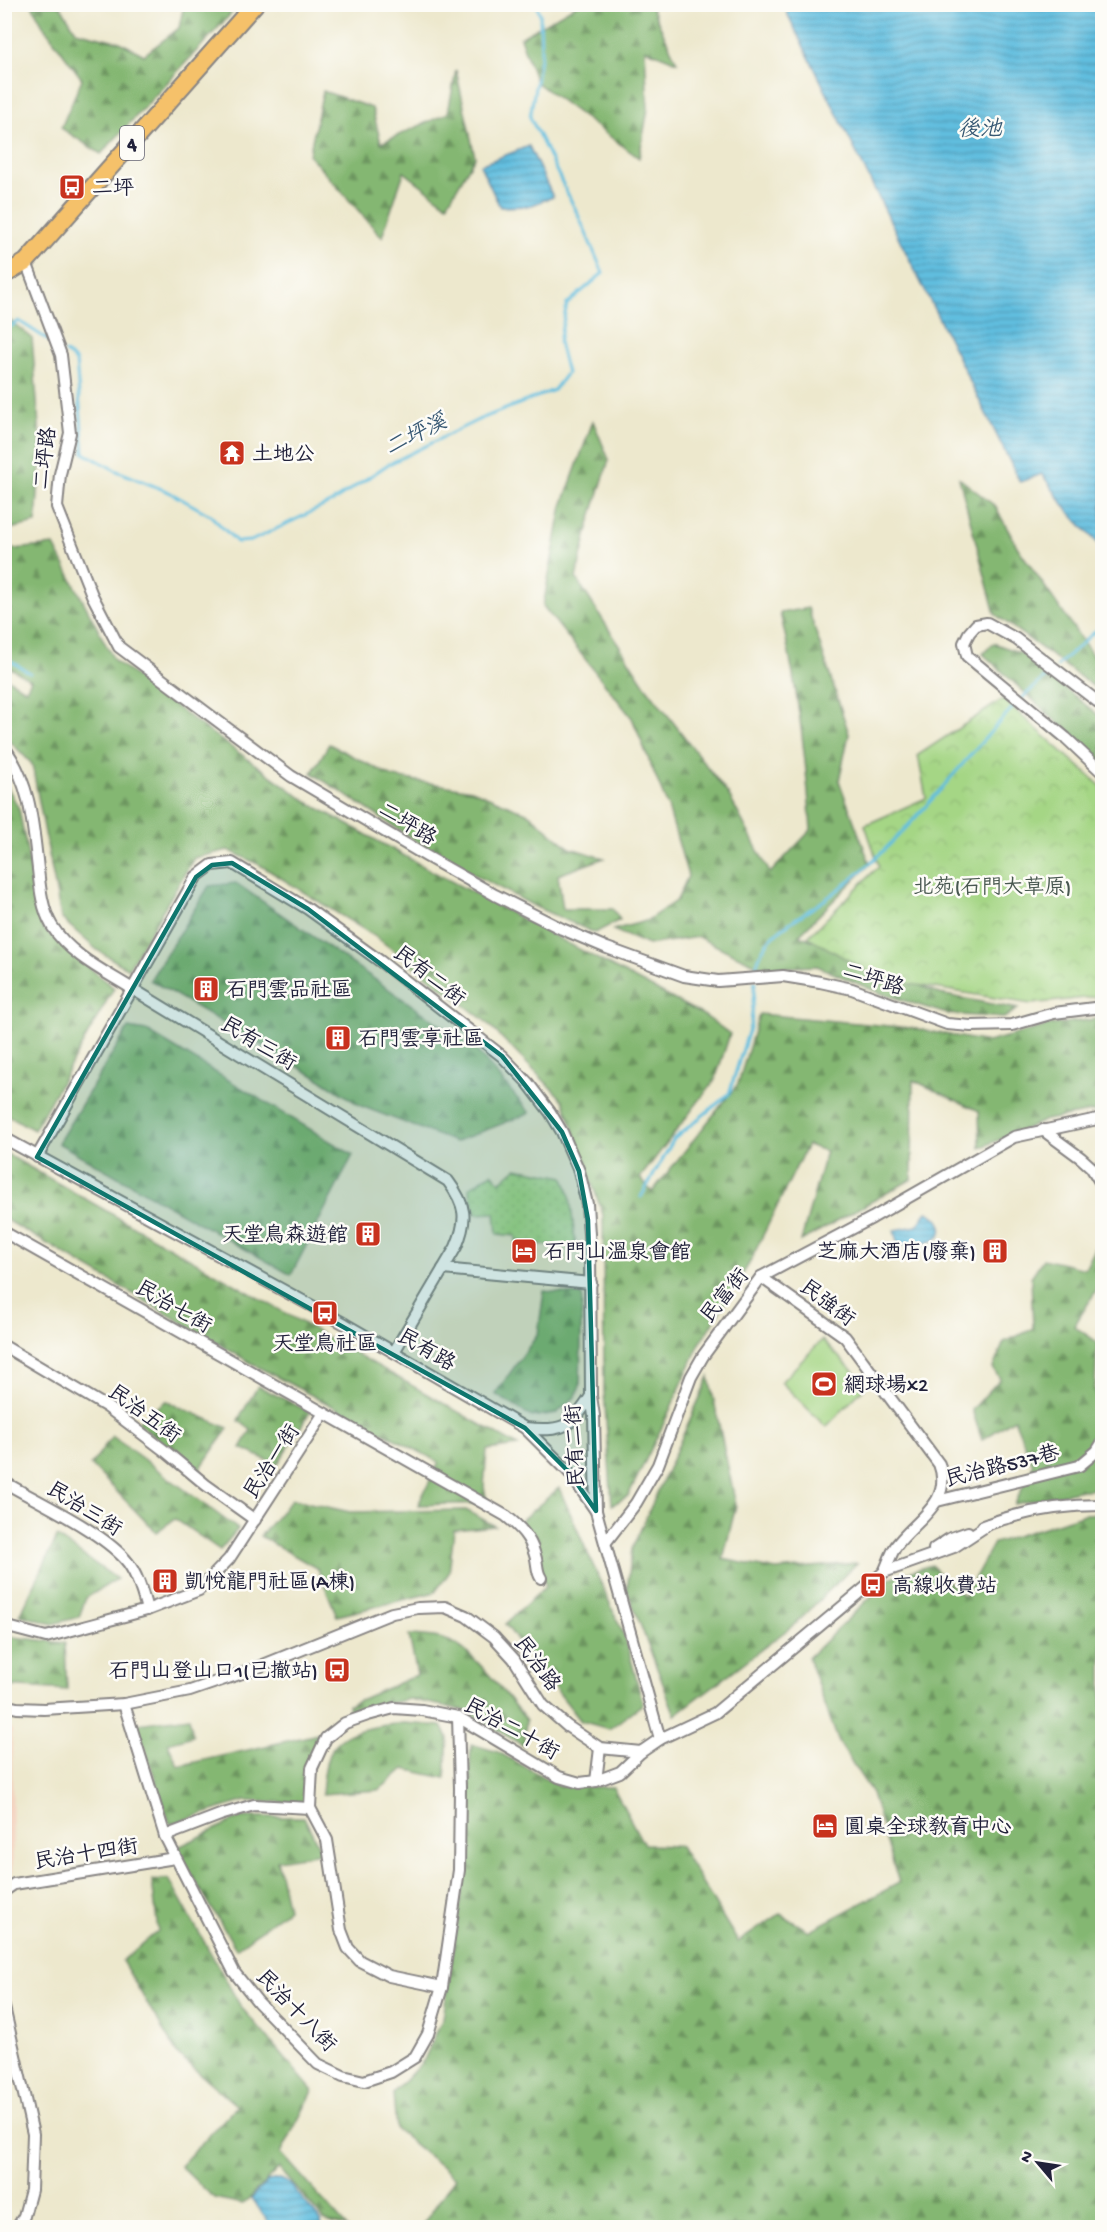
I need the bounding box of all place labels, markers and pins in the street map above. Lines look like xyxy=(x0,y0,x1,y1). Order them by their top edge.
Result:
bus stop icon: 二坪 xyxy=(57,172,87,202)
place label: 二坪 xyxy=(92,177,134,203)
temple icon: 土地公 xyxy=(217,438,247,468)
place label: 土地公 xyxy=(252,443,315,469)
building icon: 石門雲品社區 xyxy=(191,974,221,1004)
place label: 石門雲品社區 xyxy=(226,979,352,1005)
building icon: 石門雲享社區 xyxy=(323,1023,353,1053)
place label: 石門雲享社區 xyxy=(358,1027,484,1054)
building icon: 天堂鳥森遊館 xyxy=(353,1219,383,1249)
place label: 天堂鳥森遊館 xyxy=(222,1223,348,1250)
hotel icon: 石門山溫泉會館 xyxy=(509,1236,539,1266)
building icon: 芝麻大酒店(廢棄) xyxy=(980,1236,1010,1266)
place label: 石門山溫泉會館 xyxy=(544,1240,691,1267)
place label: 芝麻大酒店(廢棄) xyxy=(817,1240,976,1267)
bus stop icon: 天堂鳥社區 xyxy=(310,1298,340,1328)
place label: 天堂鳥社區 xyxy=(273,1332,378,1359)
sports icon: 網球場x2 xyxy=(809,1369,839,1399)
place label: 網球場x2 xyxy=(844,1373,928,1400)
building icon: 凱悅龍門社區(A棟) xyxy=(150,1566,180,1596)
place label: 凱悅龍門社區(A棟) xyxy=(184,1570,355,1597)
bus stop icon: 高線收費站 xyxy=(858,1570,888,1600)
place label: 高線收費站 xyxy=(892,1574,997,1601)
bus stop icon: 石門山登山口1(已撤站) xyxy=(322,1655,352,1685)
place label: 石門山登山口1(已撤站) xyxy=(109,1660,318,1686)
hotel icon: 圓桌全球教育中心 xyxy=(810,1811,840,1841)
place label: 圓桌全球教育中心 xyxy=(844,1815,1012,1842)

